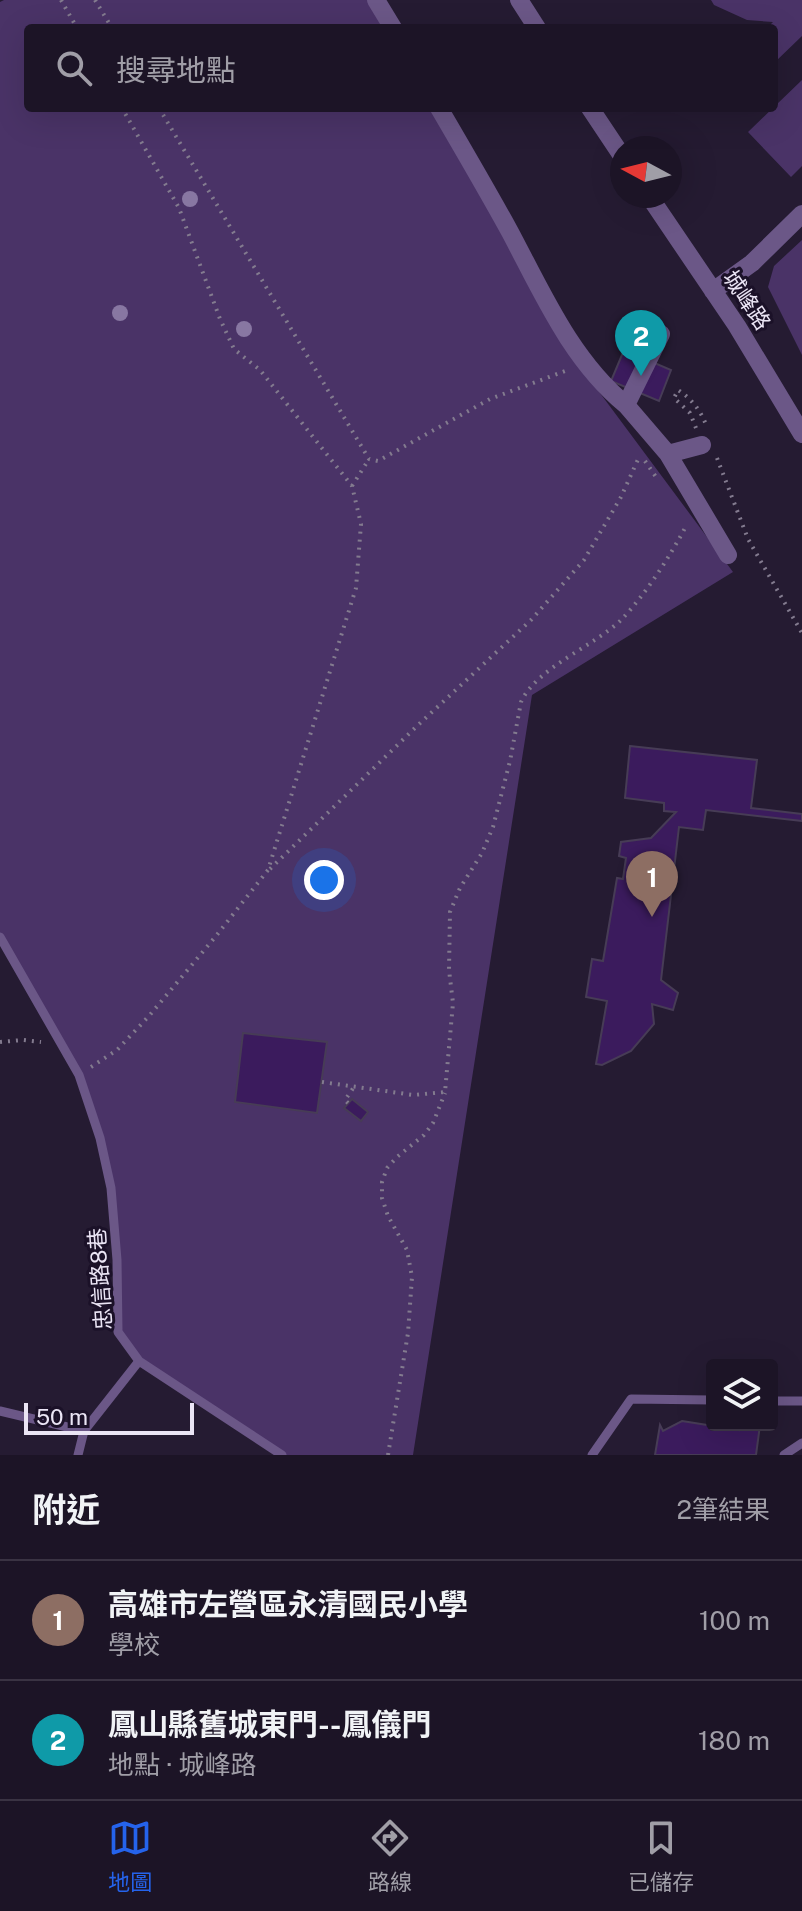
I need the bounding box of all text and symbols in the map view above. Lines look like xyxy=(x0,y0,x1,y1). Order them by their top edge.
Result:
search box xyxy=(24,24,778,112)
icon: search xyxy=(52,46,96,90)
text: 搜尋地點 xyxy=(116,52,236,88)
north arrow xyxy=(610,136,682,208)
street label: 城峰路 xyxy=(718,265,776,335)
pin: 2 xyxy=(615,310,667,376)
pin: 1 xyxy=(626,851,678,917)
your location xyxy=(304,860,344,900)
street label: 忠信路8巷 xyxy=(83,1227,117,1331)
map controls xyxy=(706,1359,778,1431)
button: layers xyxy=(706,1359,778,1431)
scale bar xyxy=(24,1399,194,1435)
text: 50 m xyxy=(36,1404,88,1430)
text: 附近 xyxy=(32,1490,100,1530)
text: 2筆結果 xyxy=(677,1494,770,1525)
text: 高雄市左營區永清國民小學 xyxy=(108,1586,468,1622)
text: 1 xyxy=(52,1605,64,1636)
text: 100 m xyxy=(699,1605,770,1636)
text: 學校 xyxy=(108,1629,160,1660)
text: 鳳山縣舊城東門--鳳儀門 xyxy=(108,1706,432,1742)
text: 2 xyxy=(50,1725,66,1756)
text: 180 m xyxy=(698,1725,770,1756)
text: 地點 · 城峰路 xyxy=(108,1749,256,1780)
tab: 地圖 xyxy=(108,1816,152,1896)
tab: 路線 xyxy=(368,1816,412,1896)
tab: 已儲存 xyxy=(628,1816,694,1896)

